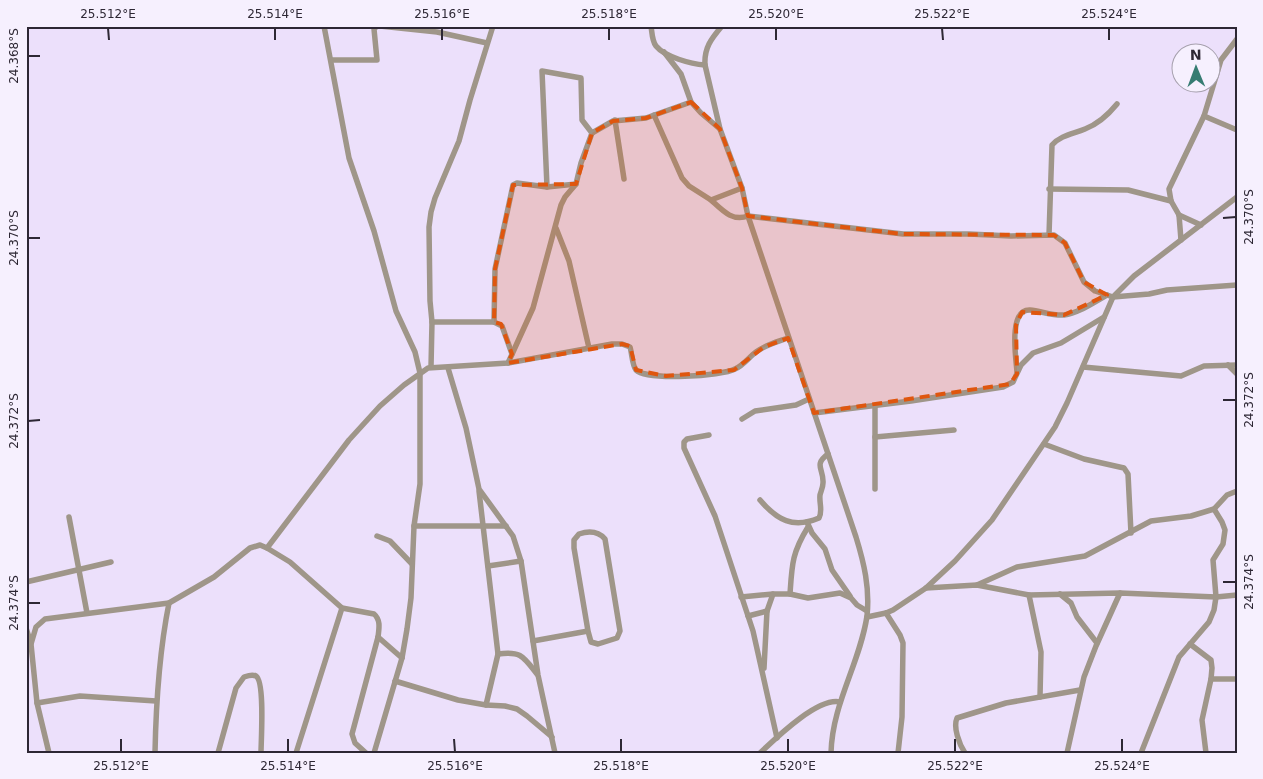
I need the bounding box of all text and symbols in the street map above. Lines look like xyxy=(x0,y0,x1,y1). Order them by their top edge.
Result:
text: 25.512°E xyxy=(80,7,136,21)
text: 25.514°E xyxy=(247,7,303,21)
text: 25.516°E xyxy=(414,7,470,21)
text: 25.518°E xyxy=(581,7,637,21)
text: 25.520°E xyxy=(748,7,804,21)
text: 25.522°E xyxy=(914,7,970,21)
text: 25.524°E xyxy=(1081,7,1137,21)
text: 24.368°S xyxy=(7,28,21,84)
north arrow xyxy=(1170,42,1220,92)
text: N xyxy=(1190,47,1202,63)
text: 24.370°S xyxy=(1242,189,1256,245)
text: 24.370°S xyxy=(7,210,21,266)
text: 24.372°S xyxy=(1242,372,1256,428)
text: 24.372°S xyxy=(7,393,21,449)
text: 24.374°S xyxy=(1242,554,1256,610)
text: 24.374°S xyxy=(7,575,21,631)
text: 25.512°E xyxy=(93,759,149,773)
text: 25.514°E xyxy=(260,759,316,773)
text: 25.516°E xyxy=(427,759,483,773)
text: 25.518°E xyxy=(593,759,649,773)
text: 25.520°E xyxy=(760,759,816,773)
text: 25.522°E xyxy=(927,759,983,773)
text: 25.524°E xyxy=(1094,759,1150,773)

